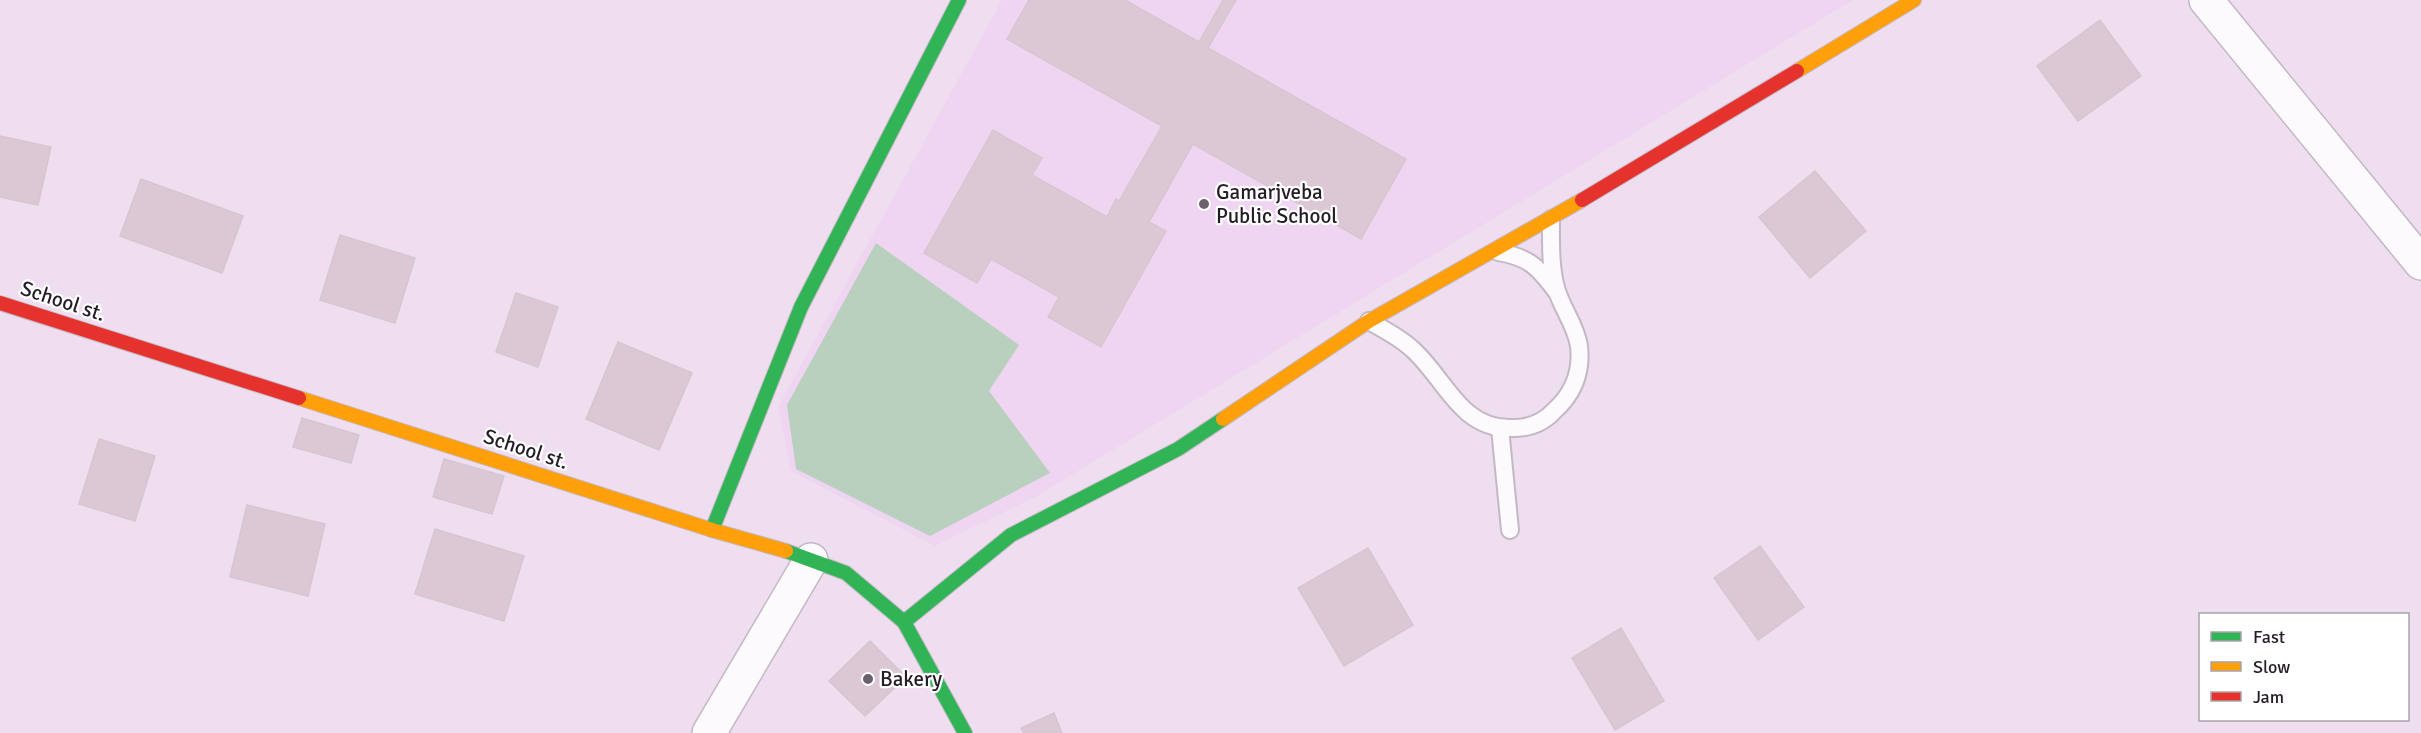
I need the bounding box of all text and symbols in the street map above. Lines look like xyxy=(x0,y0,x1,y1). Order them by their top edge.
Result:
place label: Gamarjveba Public School xyxy=(1216,179,1337,229)
marker: Gamarjveba Public School xyxy=(1197,197,1211,211)
street label: School st. xyxy=(17,275,109,327)
street label: School st. xyxy=(480,423,572,475)
legend xyxy=(2199,613,2409,721)
text: Fast xyxy=(2253,626,2285,648)
text: Slow xyxy=(2253,656,2290,678)
place label: Bakery xyxy=(880,666,942,692)
marker: Bakery xyxy=(861,672,875,686)
text: Jam xyxy=(2253,686,2284,708)

